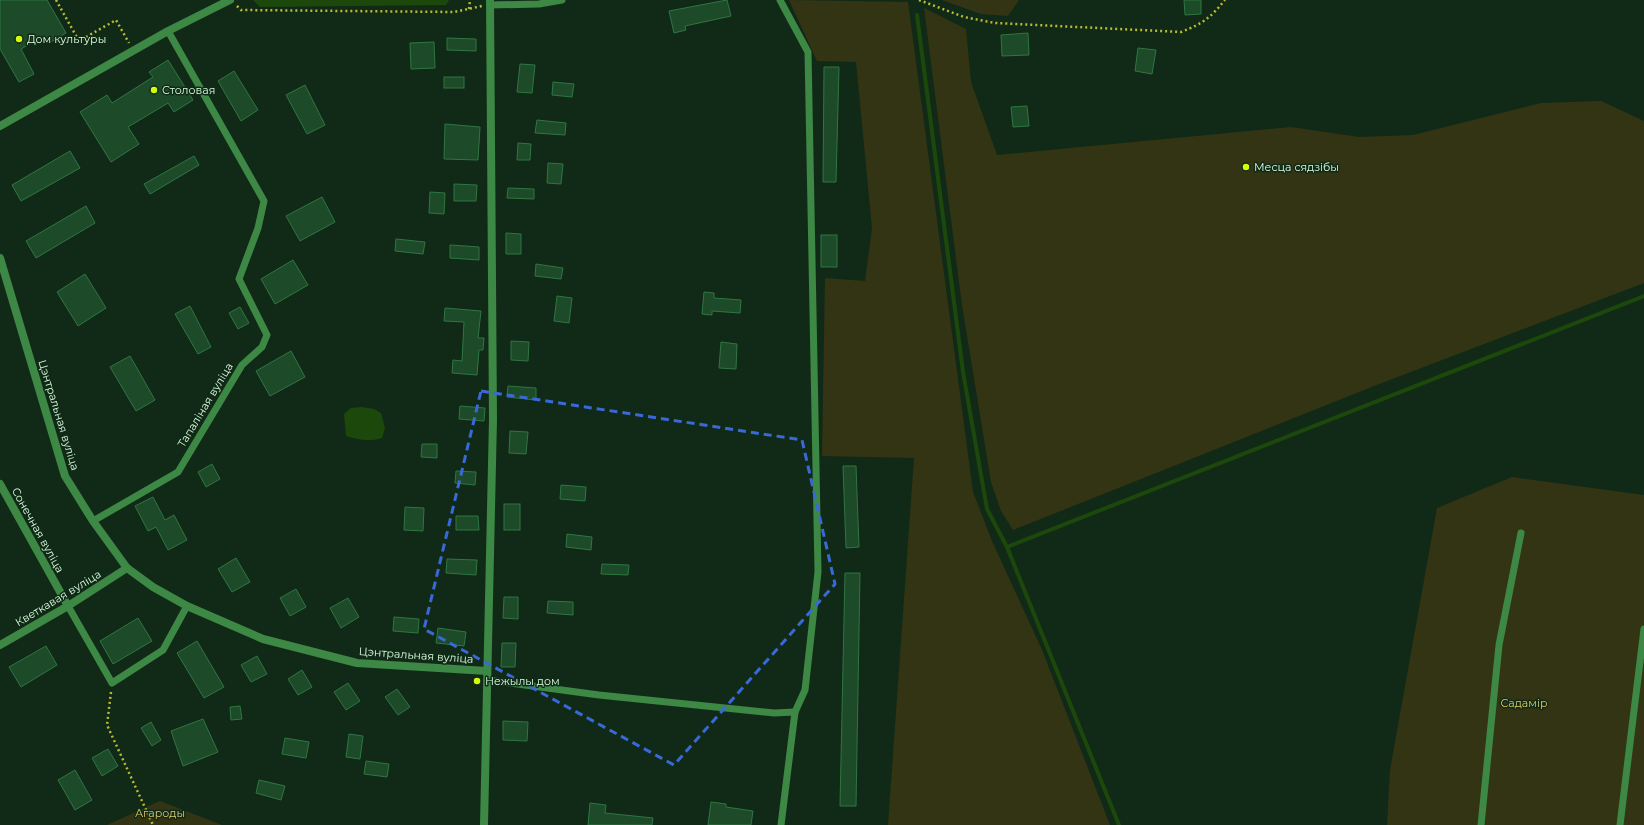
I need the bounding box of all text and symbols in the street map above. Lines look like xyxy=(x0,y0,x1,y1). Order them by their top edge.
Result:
place label: Дом культуры xyxy=(27,32,106,46)
marker: Дом культуры xyxy=(14,34,24,44)
place label: Столовая xyxy=(162,83,215,97)
marker: Столовая xyxy=(149,85,159,95)
place label: Месца сядзібы xyxy=(1254,160,1339,174)
marker: Месца сядзібы xyxy=(1241,162,1251,172)
street label: Цэнтральная вуліца xyxy=(36,358,82,472)
street label: Тапаліная вуліца xyxy=(174,360,236,450)
street label: Сонечная вуліца xyxy=(9,485,67,575)
street label: Кветкавая вуліца xyxy=(12,567,104,629)
street label: Цэнтральная вуліца xyxy=(358,644,474,666)
place label: Нежылы дом xyxy=(485,674,560,688)
marker: Нежылы дом xyxy=(472,676,482,686)
park label: Садамір xyxy=(1500,696,1548,710)
park label: Агароды xyxy=(135,806,185,820)

